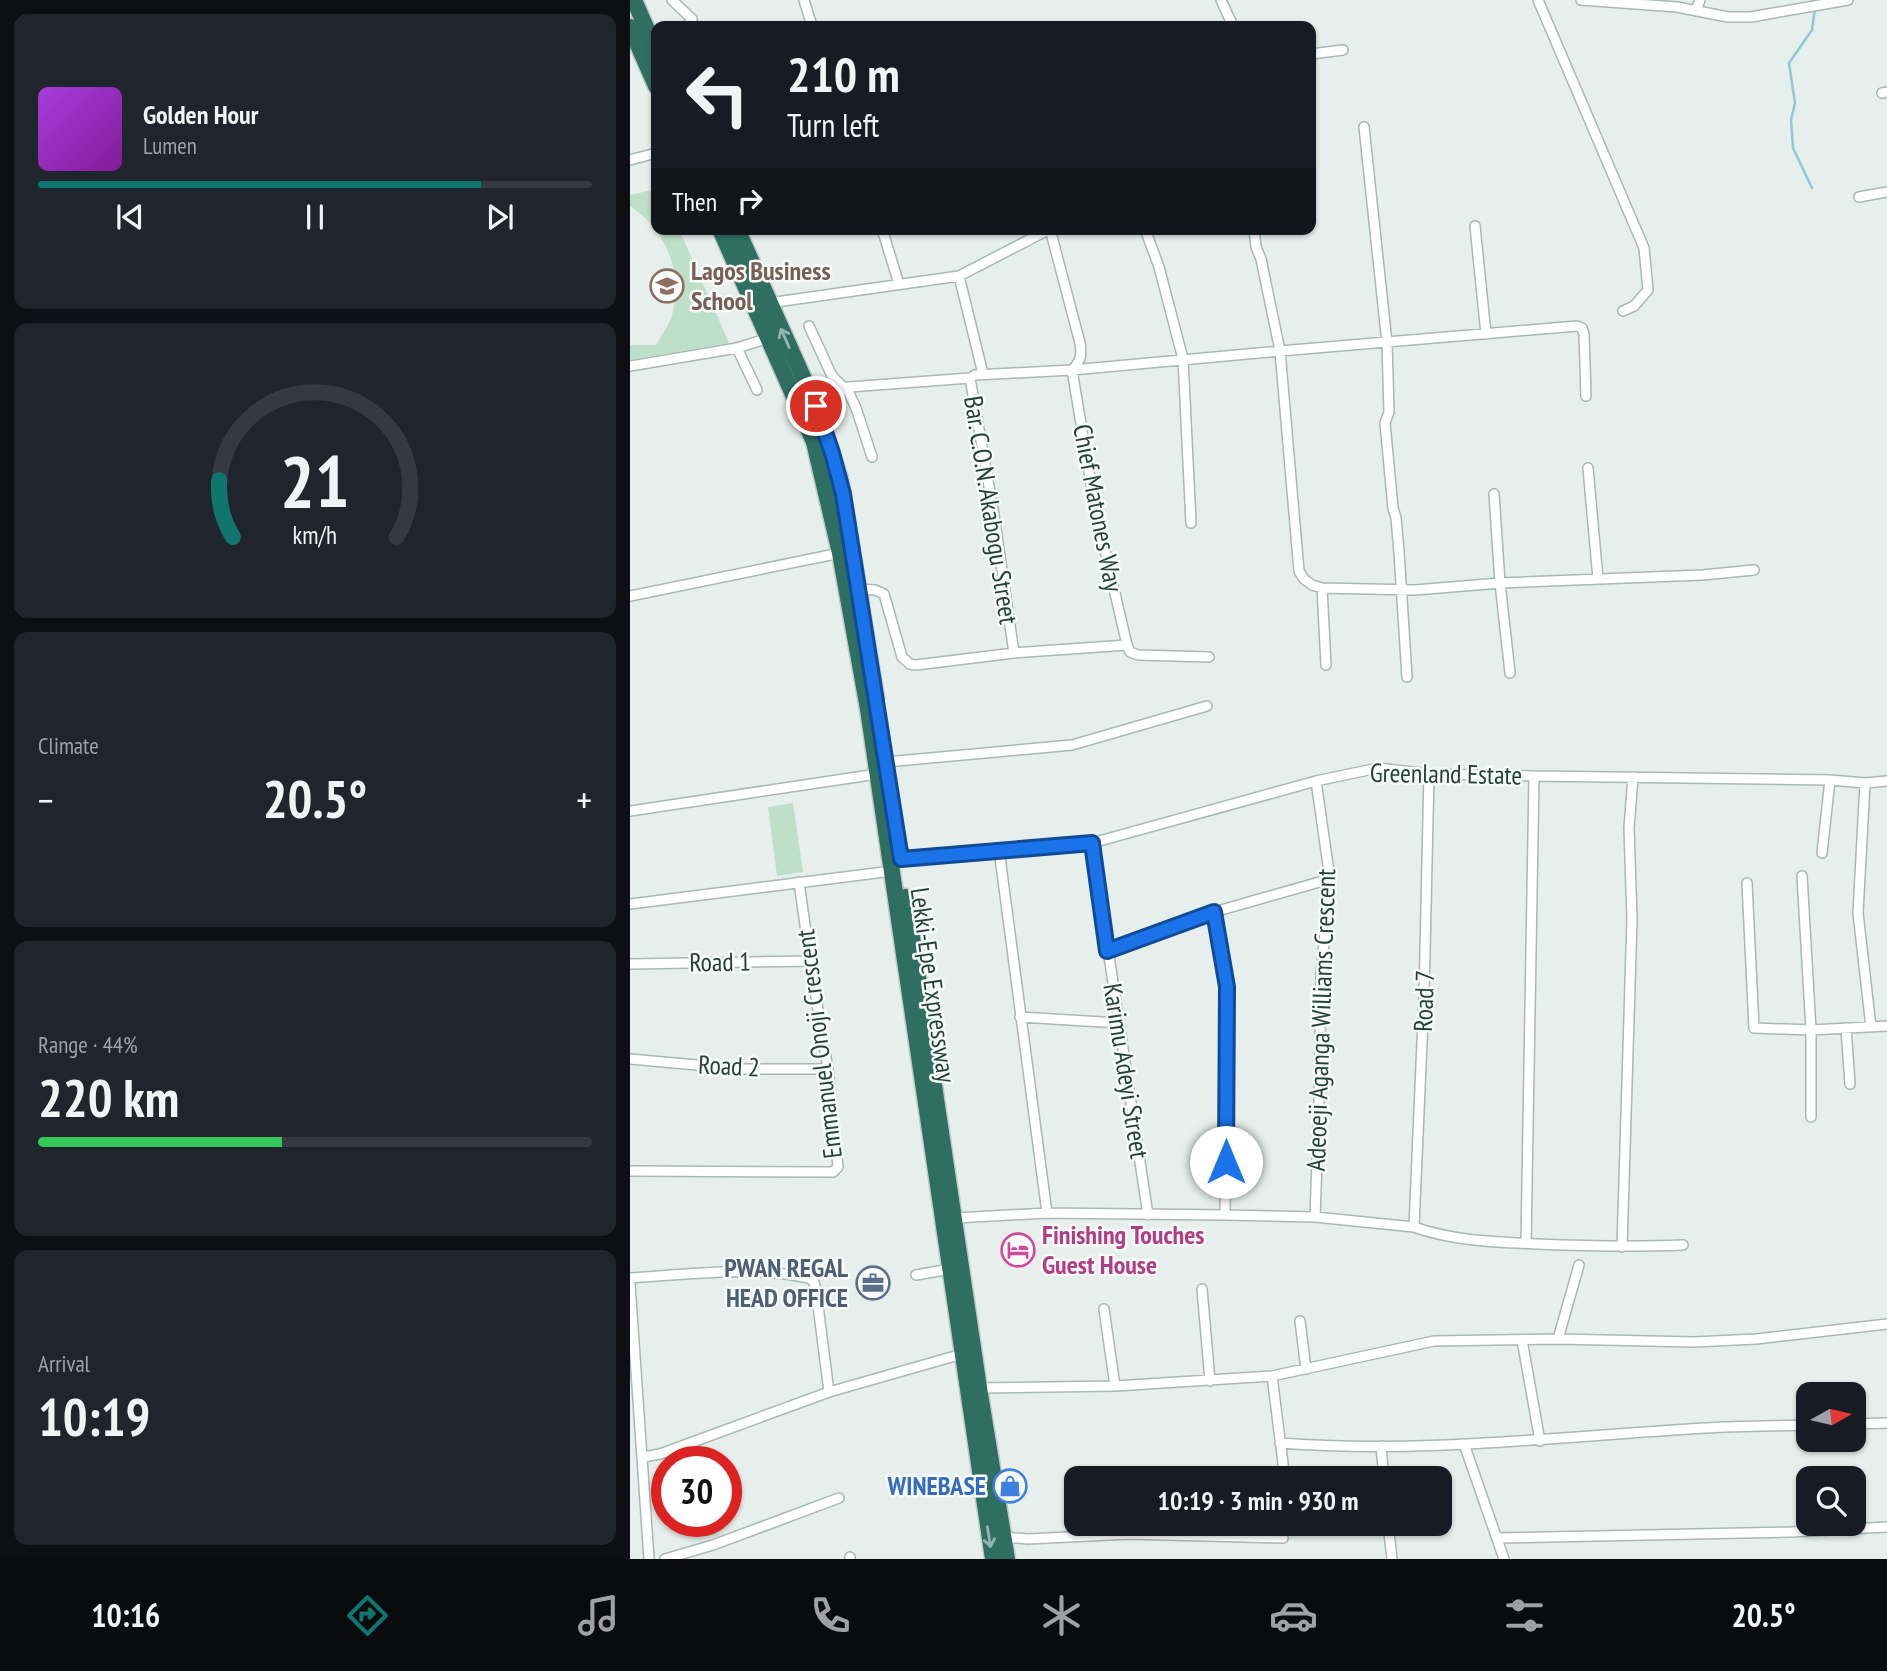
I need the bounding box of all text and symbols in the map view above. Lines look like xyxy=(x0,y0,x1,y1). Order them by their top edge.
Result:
text: 210 m xyxy=(787,42,900,106)
icon: left xyxy=(672,49,763,140)
text: Golden Hour xyxy=(143,98,258,131)
text: Turn left xyxy=(787,104,879,146)
text: Lumen xyxy=(143,131,197,160)
icon: right xyxy=(731,182,769,220)
text: Then xyxy=(672,185,717,218)
icon: previous xyxy=(111,198,149,236)
icon: pause xyxy=(296,198,334,236)
icon: next xyxy=(481,198,519,236)
place label: Lagos Business School xyxy=(691,254,831,317)
school or university icon: Lagos Business School xyxy=(648,267,686,305)
one-way arrow xyxy=(778,328,791,349)
pin xyxy=(786,376,846,436)
icon: arrive xyxy=(797,387,835,425)
street label: Bar. C.O.N. Akabogu Street xyxy=(957,393,1026,626)
street label: Chief Matones Way xyxy=(1066,421,1131,595)
text: 21 xyxy=(280,433,350,527)
text: km/h xyxy=(293,518,337,550)
text: Climate xyxy=(38,731,99,760)
street label: Greenland Estate xyxy=(1370,756,1522,791)
text: 20.5° xyxy=(263,765,367,832)
text: − xyxy=(38,775,54,824)
text: + xyxy=(576,775,592,824)
street label: Adeoeji Aganga Williams Crescent xyxy=(1299,868,1342,1172)
street label: Lekki-Epe Expressway xyxy=(903,885,964,1085)
street label: Emmanuel Onoji Crescent xyxy=(788,928,849,1160)
street label: Road 1 xyxy=(689,944,751,979)
street label: Road 7 xyxy=(1406,970,1441,1032)
street label: Karimu Adeyi Street xyxy=(1096,981,1157,1161)
text: Range · 44% xyxy=(38,1030,138,1059)
street label: Road 2 xyxy=(697,1047,761,1084)
text: 220 km xyxy=(38,1064,179,1131)
position arrow xyxy=(1189,1125,1263,1199)
place label: Finishing Touches Guest House xyxy=(1042,1218,1204,1281)
hotel icon: Finishing Touches Guest House xyxy=(999,1231,1037,1269)
place label: PWAN REGAL HEAD OFFICE xyxy=(724,1251,848,1314)
office icon: PWAN REGAL HEAD OFFICE xyxy=(854,1264,892,1302)
text: Arrival xyxy=(38,1349,90,1378)
north arrow xyxy=(1796,1382,1866,1452)
map controls xyxy=(1796,1382,1866,1536)
text: 10:19 xyxy=(38,1383,150,1450)
speed limit sign: 30 xyxy=(651,1446,742,1537)
button: search xyxy=(1796,1466,1866,1536)
shop icon: WINEBASE xyxy=(991,1467,1029,1505)
place label: WINEBASE xyxy=(887,1469,986,1502)
text: 10:19 · 3 min · 930 m xyxy=(1158,1484,1358,1517)
one-way arrow xyxy=(983,1525,996,1548)
icon: directions xyxy=(343,1591,392,1640)
icon: music xyxy=(574,1591,623,1640)
icon: phone xyxy=(806,1591,855,1640)
icon: climate xyxy=(1037,1591,1086,1640)
icon: car xyxy=(1269,1591,1318,1640)
icon: filters xyxy=(1500,1591,1549,1640)
text: 10:16 xyxy=(91,1594,160,1636)
text: 20.5° xyxy=(1731,1594,1796,1636)

